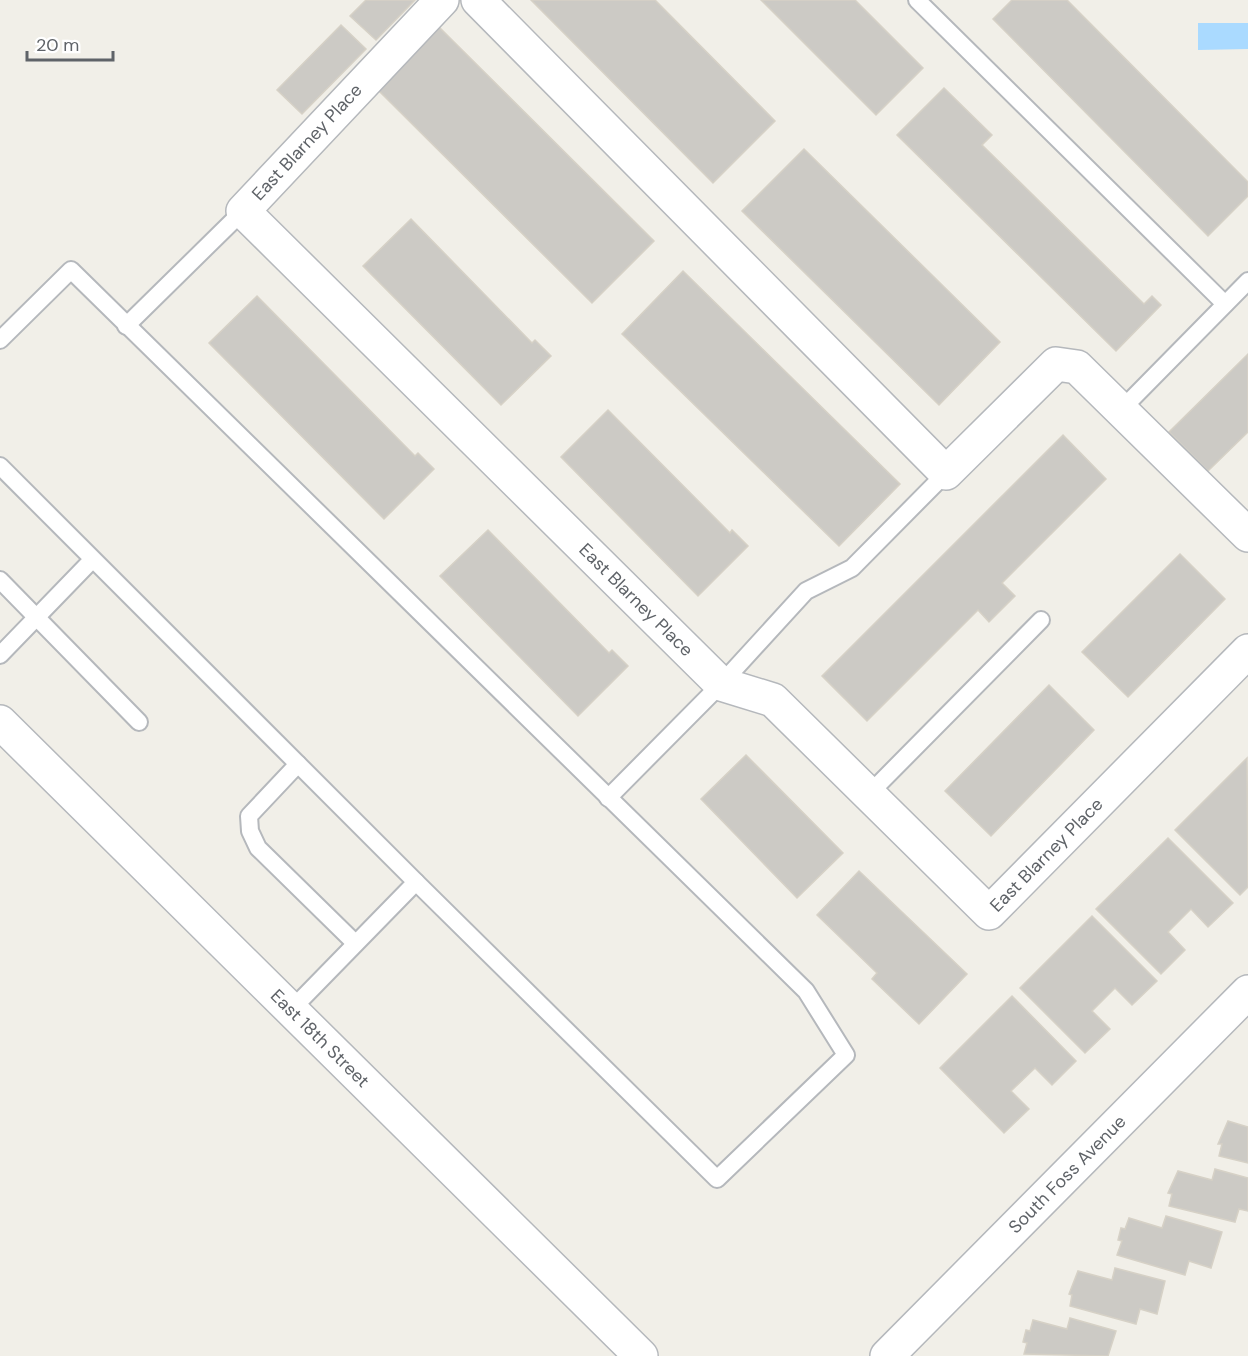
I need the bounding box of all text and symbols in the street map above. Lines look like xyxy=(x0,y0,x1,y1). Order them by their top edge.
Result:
scale bar xyxy=(27,24,112,62)
text: 20 m xyxy=(36,33,79,57)
street label: East Blarney Place xyxy=(247,78,367,206)
street label: East Blarney Place xyxy=(574,538,698,662)
street label: East Blarney Place xyxy=(985,793,1108,917)
street label: East 18th Street xyxy=(265,984,375,1093)
street label: South Foss Avenue xyxy=(1003,1110,1131,1239)

